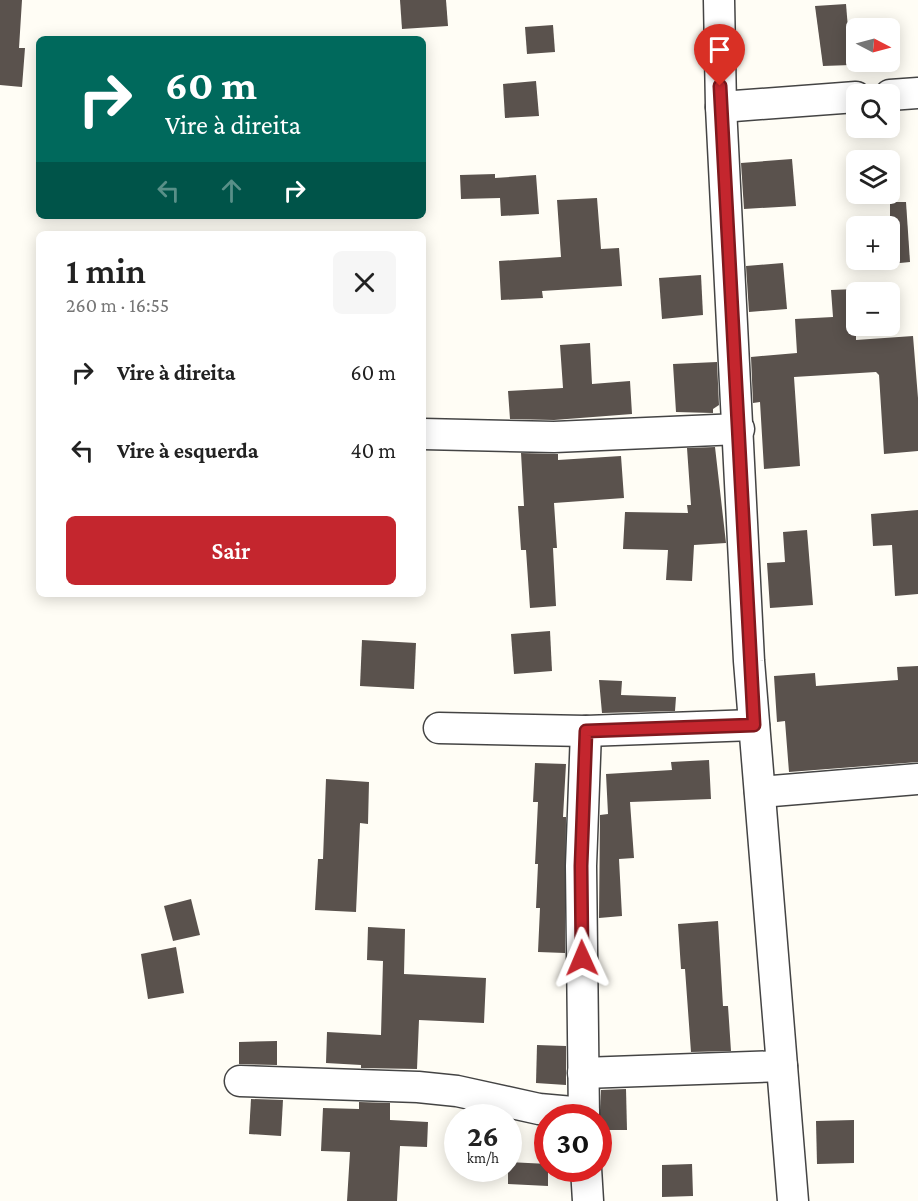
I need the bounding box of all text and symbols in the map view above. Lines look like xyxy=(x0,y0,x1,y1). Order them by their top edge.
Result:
north arrow xyxy=(846,18,900,72)
map controls xyxy=(846,18,900,336)
pin xyxy=(694,24,745,86)
icon: arrive xyxy=(703,33,736,66)
icon: right xyxy=(66,60,144,138)
text: 60 m xyxy=(165,61,257,108)
button: search xyxy=(846,84,900,138)
text: Vire à direita xyxy=(165,110,301,140)
button: layers xyxy=(846,150,900,204)
icon: left xyxy=(152,174,185,207)
icon: ahead xyxy=(215,174,248,207)
icon: right xyxy=(278,174,311,207)
button: + xyxy=(846,216,900,270)
text: 1 min xyxy=(66,251,146,291)
button: close xyxy=(333,251,396,314)
button: − xyxy=(846,282,900,336)
text: 260 m · 16:55 xyxy=(66,294,169,316)
icon: right xyxy=(66,356,99,389)
text: Vire à direita xyxy=(117,360,236,385)
text: 60 m xyxy=(351,360,396,385)
icon: left xyxy=(66,434,99,467)
text: Vire à esquerda xyxy=(117,438,258,463)
text: 40 m xyxy=(351,438,396,463)
button: Sair xyxy=(66,516,396,585)
position arrow xyxy=(550,926,614,990)
speed limit sign: 30 xyxy=(534,1104,612,1182)
text: 26 xyxy=(467,1119,499,1152)
text: km/h xyxy=(467,1150,499,1166)

